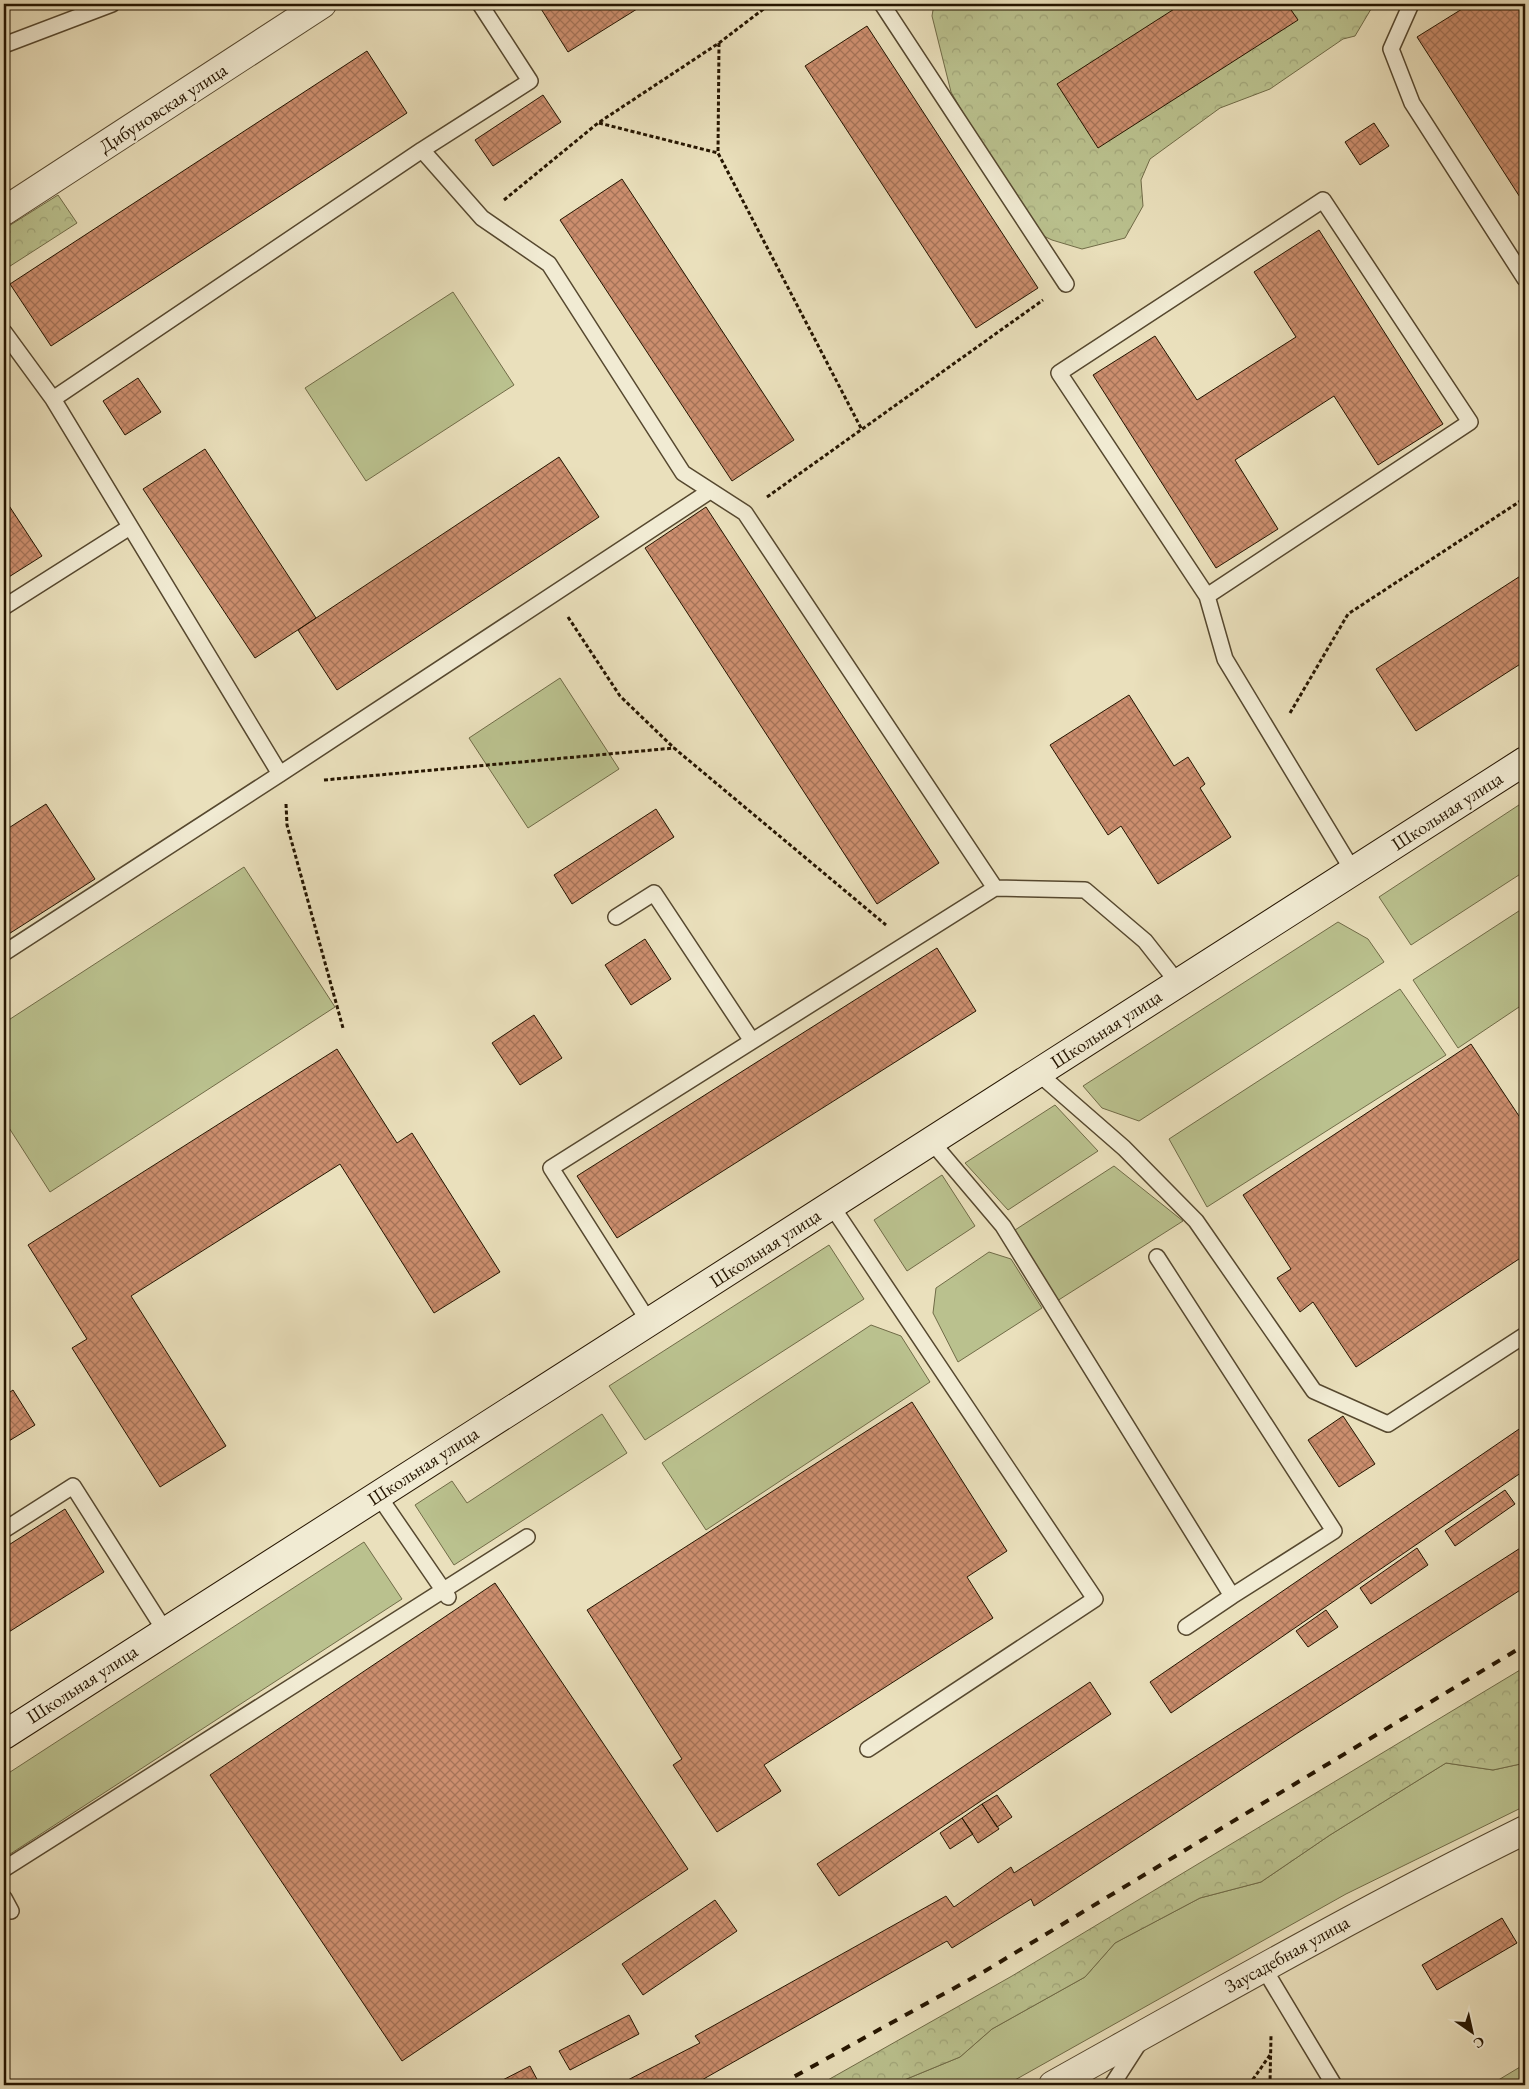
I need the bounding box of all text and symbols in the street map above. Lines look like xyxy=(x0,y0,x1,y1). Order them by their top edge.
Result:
street label: Дибуновская улица xyxy=(94,57,232,159)
street label: Школьная улица xyxy=(1387,765,1508,856)
street label: Школьная улица xyxy=(1046,983,1167,1074)
street label: Школьная улица xyxy=(705,1202,826,1293)
street label: Школьная улица xyxy=(363,1420,484,1511)
street label: Школьная улица xyxy=(22,1638,143,1729)
street label: Заусадебная улица xyxy=(1220,1909,1354,1999)
north arrow xyxy=(1446,2006,1496,2056)
text: С xyxy=(1470,2033,1488,2053)

